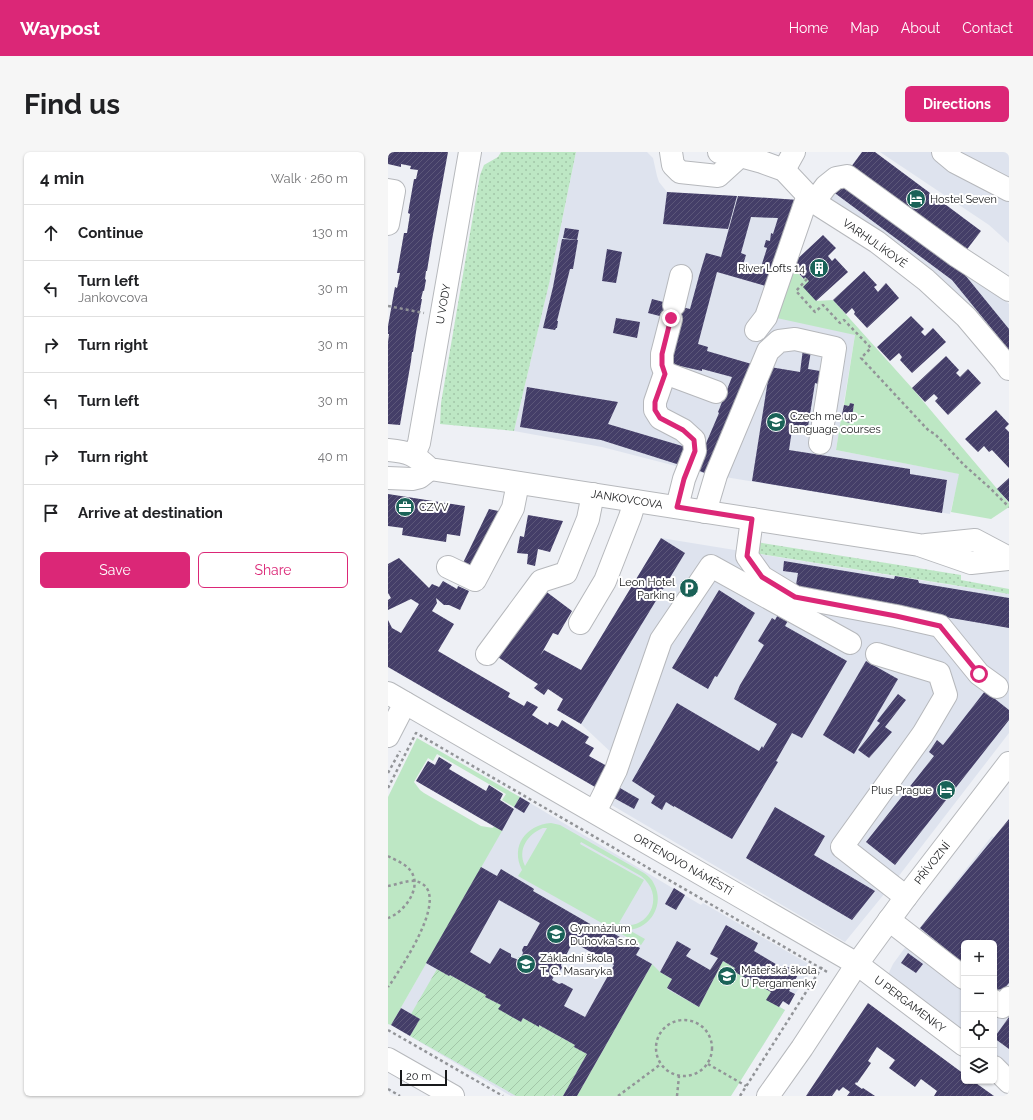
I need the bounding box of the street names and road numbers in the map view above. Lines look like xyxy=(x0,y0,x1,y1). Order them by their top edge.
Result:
street label: VARHULÍKOVÉ xyxy=(840,216,910,271)
street label: U VODY xyxy=(434,283,453,325)
street label: JANKOVCOVA xyxy=(590,487,664,512)
street label: ORTENOVO NÁMĚSTÍ xyxy=(631,830,735,898)
street label: PŘÍVOZNÍ xyxy=(911,839,953,887)
street label: U PERGAMENKY xyxy=(871,973,948,1036)

